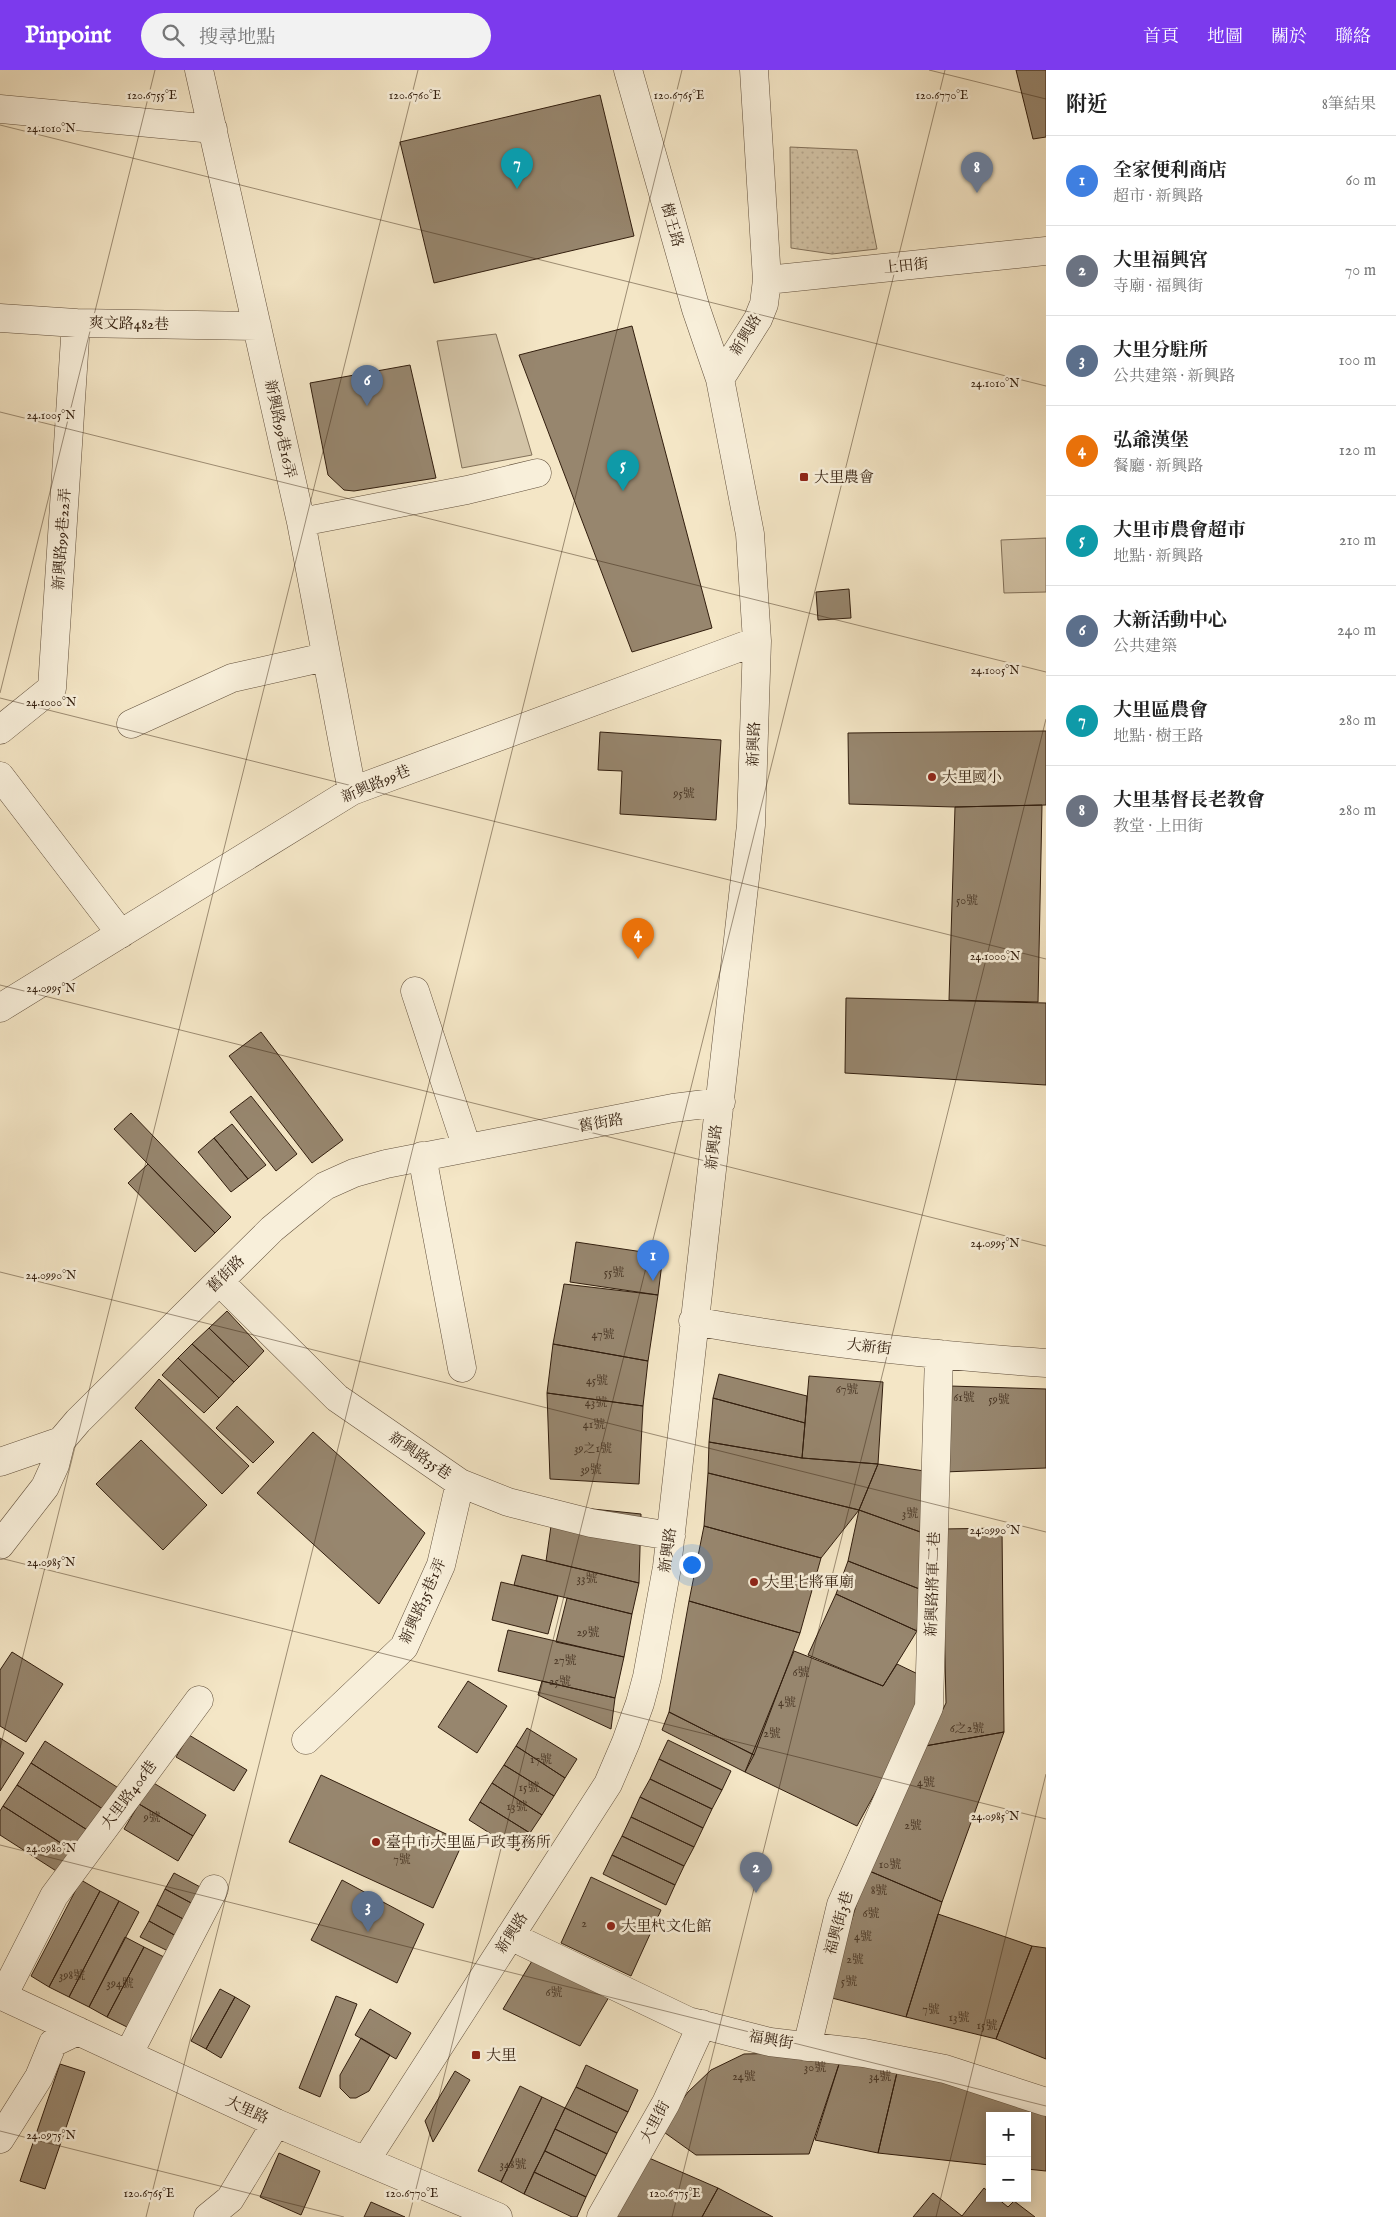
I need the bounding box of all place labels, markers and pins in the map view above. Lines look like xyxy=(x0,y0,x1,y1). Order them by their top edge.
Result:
pin: 7 xyxy=(501,148,533,189)
pin: 8 xyxy=(961,152,993,193)
pin: 6 xyxy=(351,365,383,406)
pin: 5 xyxy=(607,450,639,491)
place label: 大里農會 xyxy=(814,468,874,487)
marker: 大里農會 xyxy=(798,471,810,483)
place label: 大里國小 xyxy=(942,768,1002,787)
marker: 大里國小 xyxy=(926,771,938,783)
pin: 4 xyxy=(622,918,654,959)
pin: 1 xyxy=(637,1240,669,1281)
place label: 大里七將軍廟 xyxy=(764,1573,854,1592)
marker: 大里七將軍廟 xyxy=(748,1576,760,1588)
place label: 臺中市大里區戶政事務所 xyxy=(386,1833,551,1852)
marker: 臺中市大里區戶政事務所 xyxy=(370,1836,382,1848)
pin: 2 xyxy=(740,1852,772,1893)
pin: 3 xyxy=(352,1891,384,1932)
place label: 大里杙文化館 xyxy=(621,1917,711,1936)
marker: 大里杙文化館 xyxy=(605,1920,617,1932)
place label: 大里 xyxy=(486,2046,516,2065)
marker: 大里 xyxy=(470,2049,482,2061)

